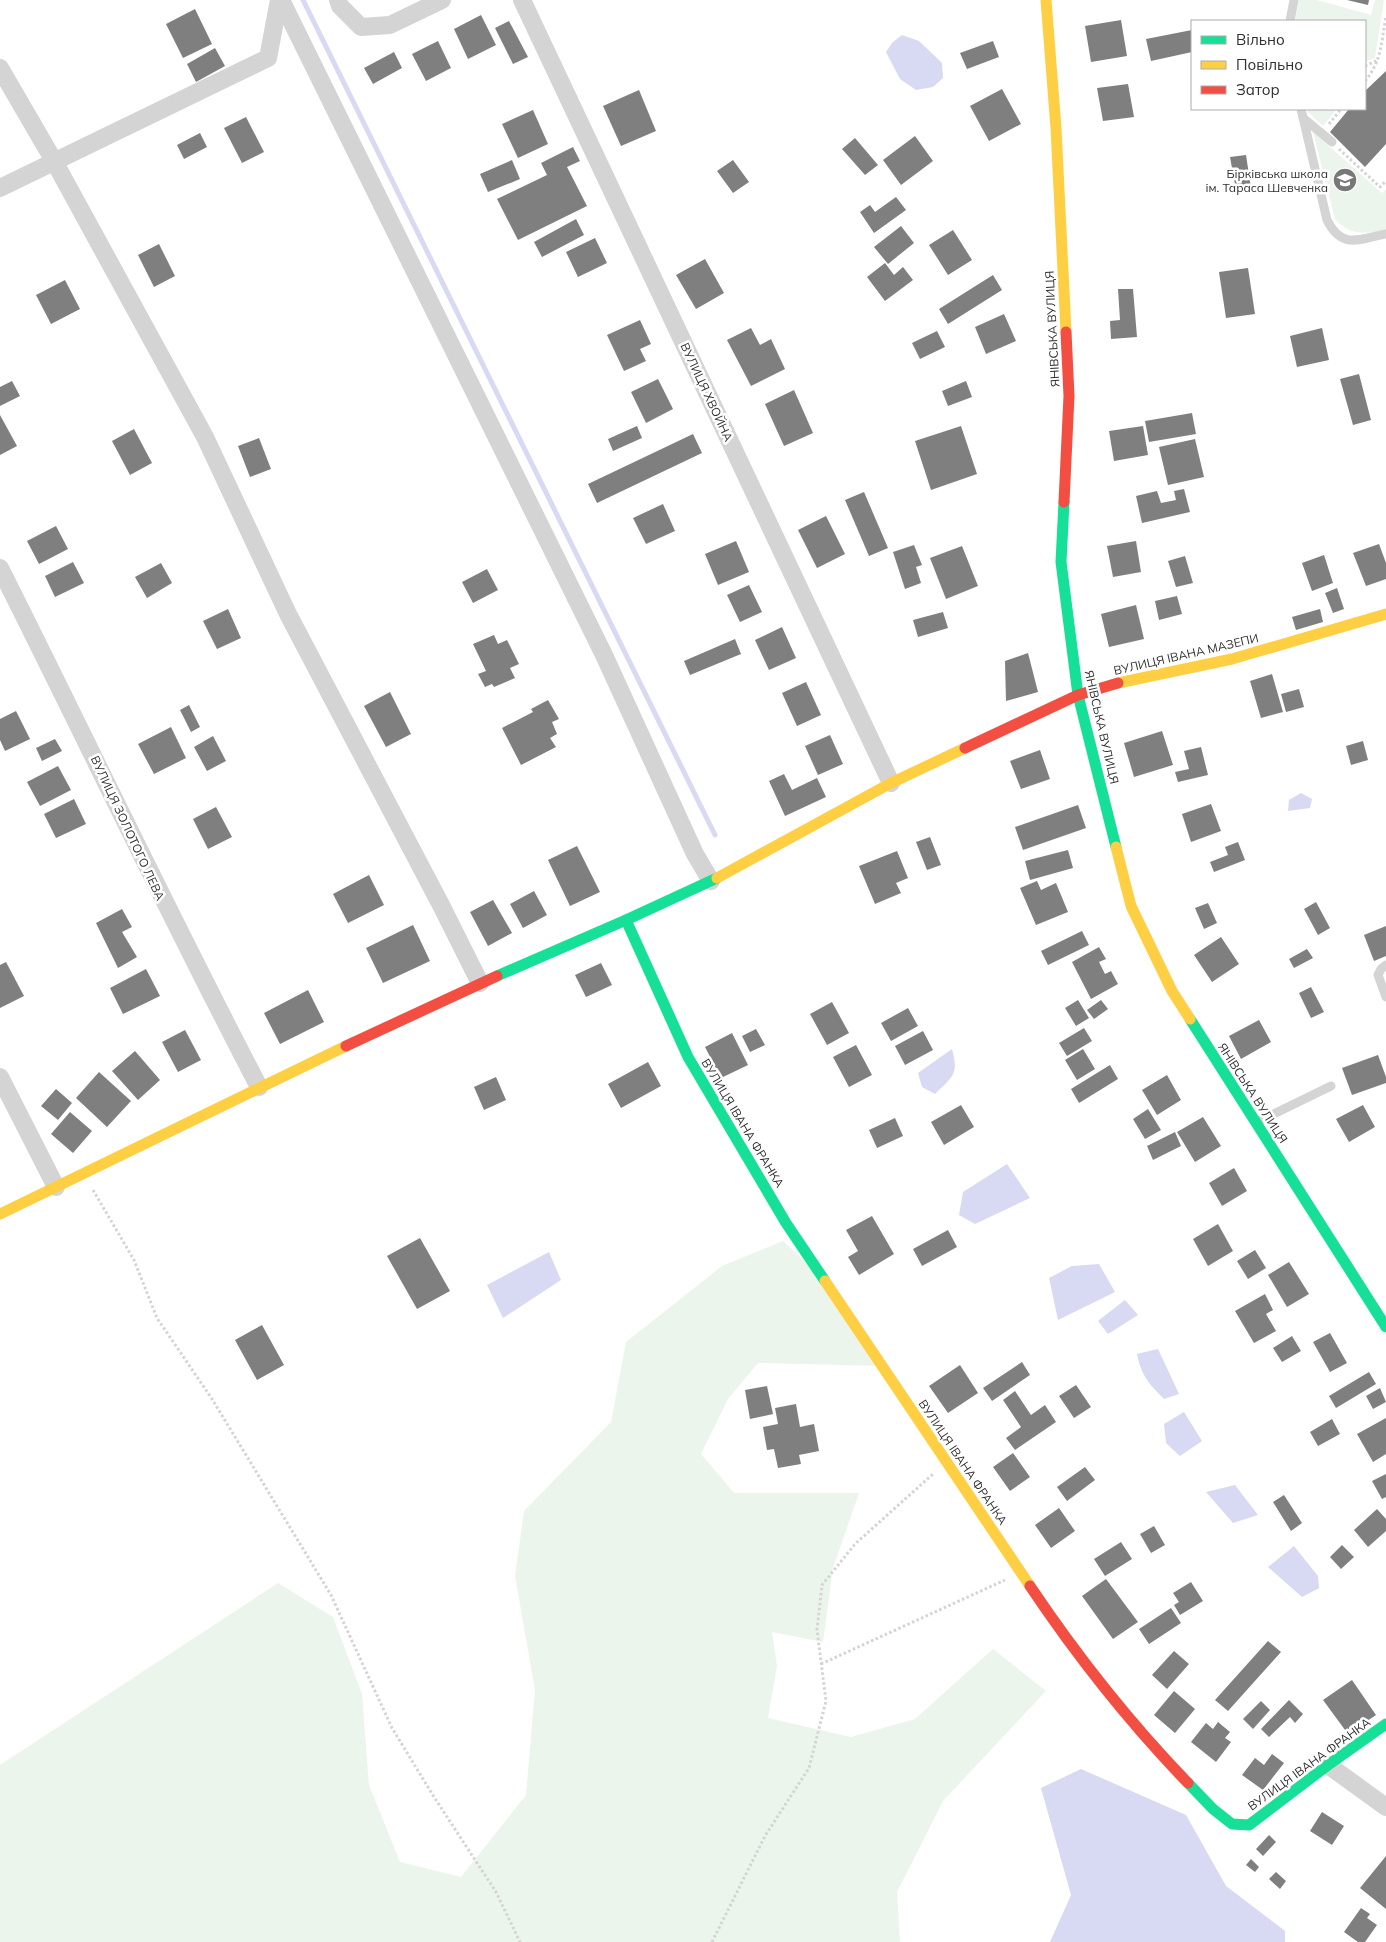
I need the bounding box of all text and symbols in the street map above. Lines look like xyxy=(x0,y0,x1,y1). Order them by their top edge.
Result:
legend xyxy=(1191,20,1366,110)
text: Вільно xyxy=(1236,30,1285,49)
text: Повільно xyxy=(1236,55,1303,74)
text: Затор xyxy=(1236,80,1280,99)
place label: Бірківська школа ім. Тараса Шевченка xyxy=(1206,166,1328,195)
school or university icon: Бірківська школа ім. Тараса Шевченка xyxy=(1332,167,1358,193)
street label: ЯНІВСЬКА ВУЛИЦЯ xyxy=(1041,270,1063,388)
street label: ВУЛИЦЯ ХВОЙНА xyxy=(678,340,737,444)
street label: ВУЛИЦЯ ІВАНА МАЗЕПИ xyxy=(1112,630,1260,678)
street label: ЯНІВСЬКА ВУЛИЦЯ xyxy=(1082,669,1122,785)
street label: ВУЛИЦЯ ЗОЛОТОГО ЛЕВА xyxy=(88,753,168,903)
street label: ЯНІВСЬКА ВУЛИЦЯ xyxy=(1215,1040,1291,1146)
street label: ВУЛИЦЯ ІВАНА ФРАНКА xyxy=(698,1056,788,1190)
street label: ВУЛИЦЯ ІВАНА ФРАНКА xyxy=(915,1397,1011,1528)
street label: ВУЛИЦЯ ІВАНА ФРАНКА xyxy=(1245,1714,1373,1814)

